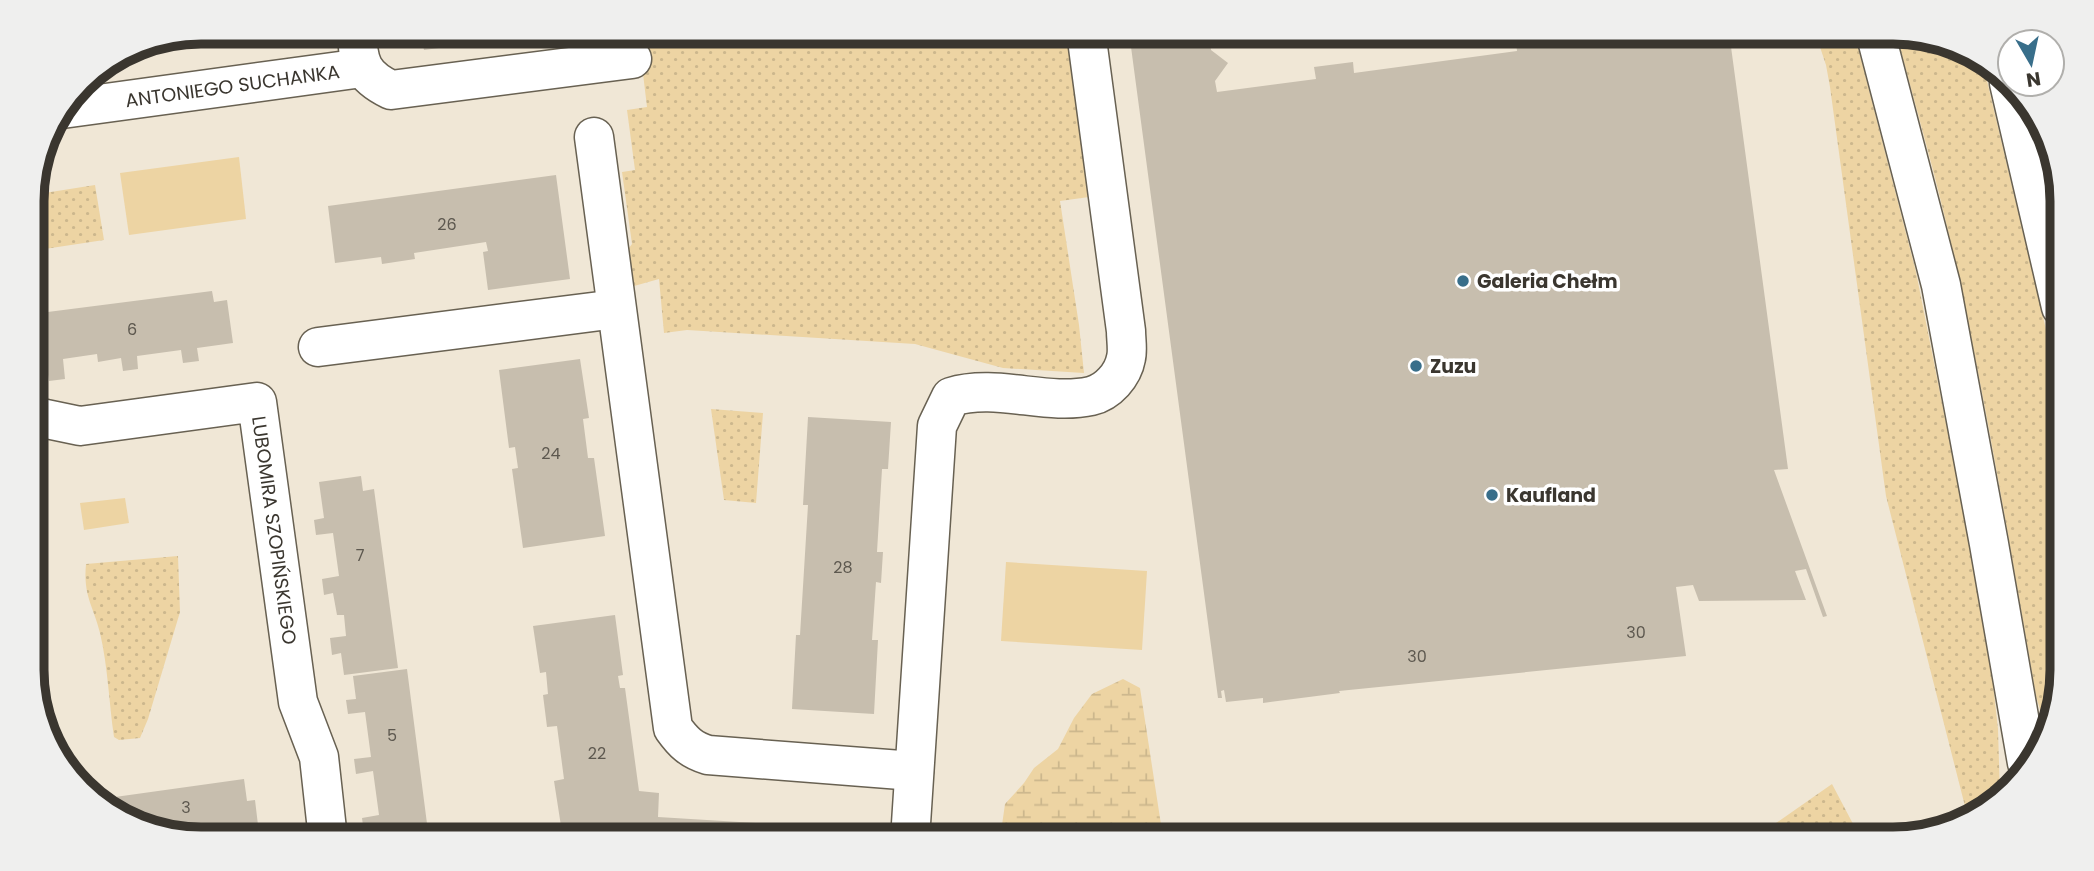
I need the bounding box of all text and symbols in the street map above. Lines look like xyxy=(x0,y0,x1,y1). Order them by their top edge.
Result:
north arrow xyxy=(1996,28,2066,98)
street label: ANTONIEGO SUCHANKA xyxy=(123,58,342,114)
text: N xyxy=(2024,65,2043,94)
house number: 26 xyxy=(437,213,457,236)
place label: Galeria Chełm xyxy=(1477,268,1618,295)
marker: Galeria Chełm xyxy=(1455,273,1471,289)
house number: 6 xyxy=(127,318,137,341)
place label: Zuzu xyxy=(1430,353,1476,380)
marker: Zuzu xyxy=(1408,358,1424,374)
street label: LUBOMIRA SZOPIŃSKIEGO xyxy=(246,414,303,646)
house number: 24 xyxy=(541,442,561,465)
place label: Kaufland xyxy=(1506,482,1596,509)
marker: Kaufland xyxy=(1484,487,1500,503)
house number: 7 xyxy=(356,544,365,567)
house number: 28 xyxy=(833,556,853,579)
house number: 30 xyxy=(1626,621,1646,644)
house number: 30 xyxy=(1407,645,1427,668)
house number: 5 xyxy=(387,724,397,747)
house number: 22 xyxy=(588,742,606,765)
house number: 3 xyxy=(181,796,191,819)

